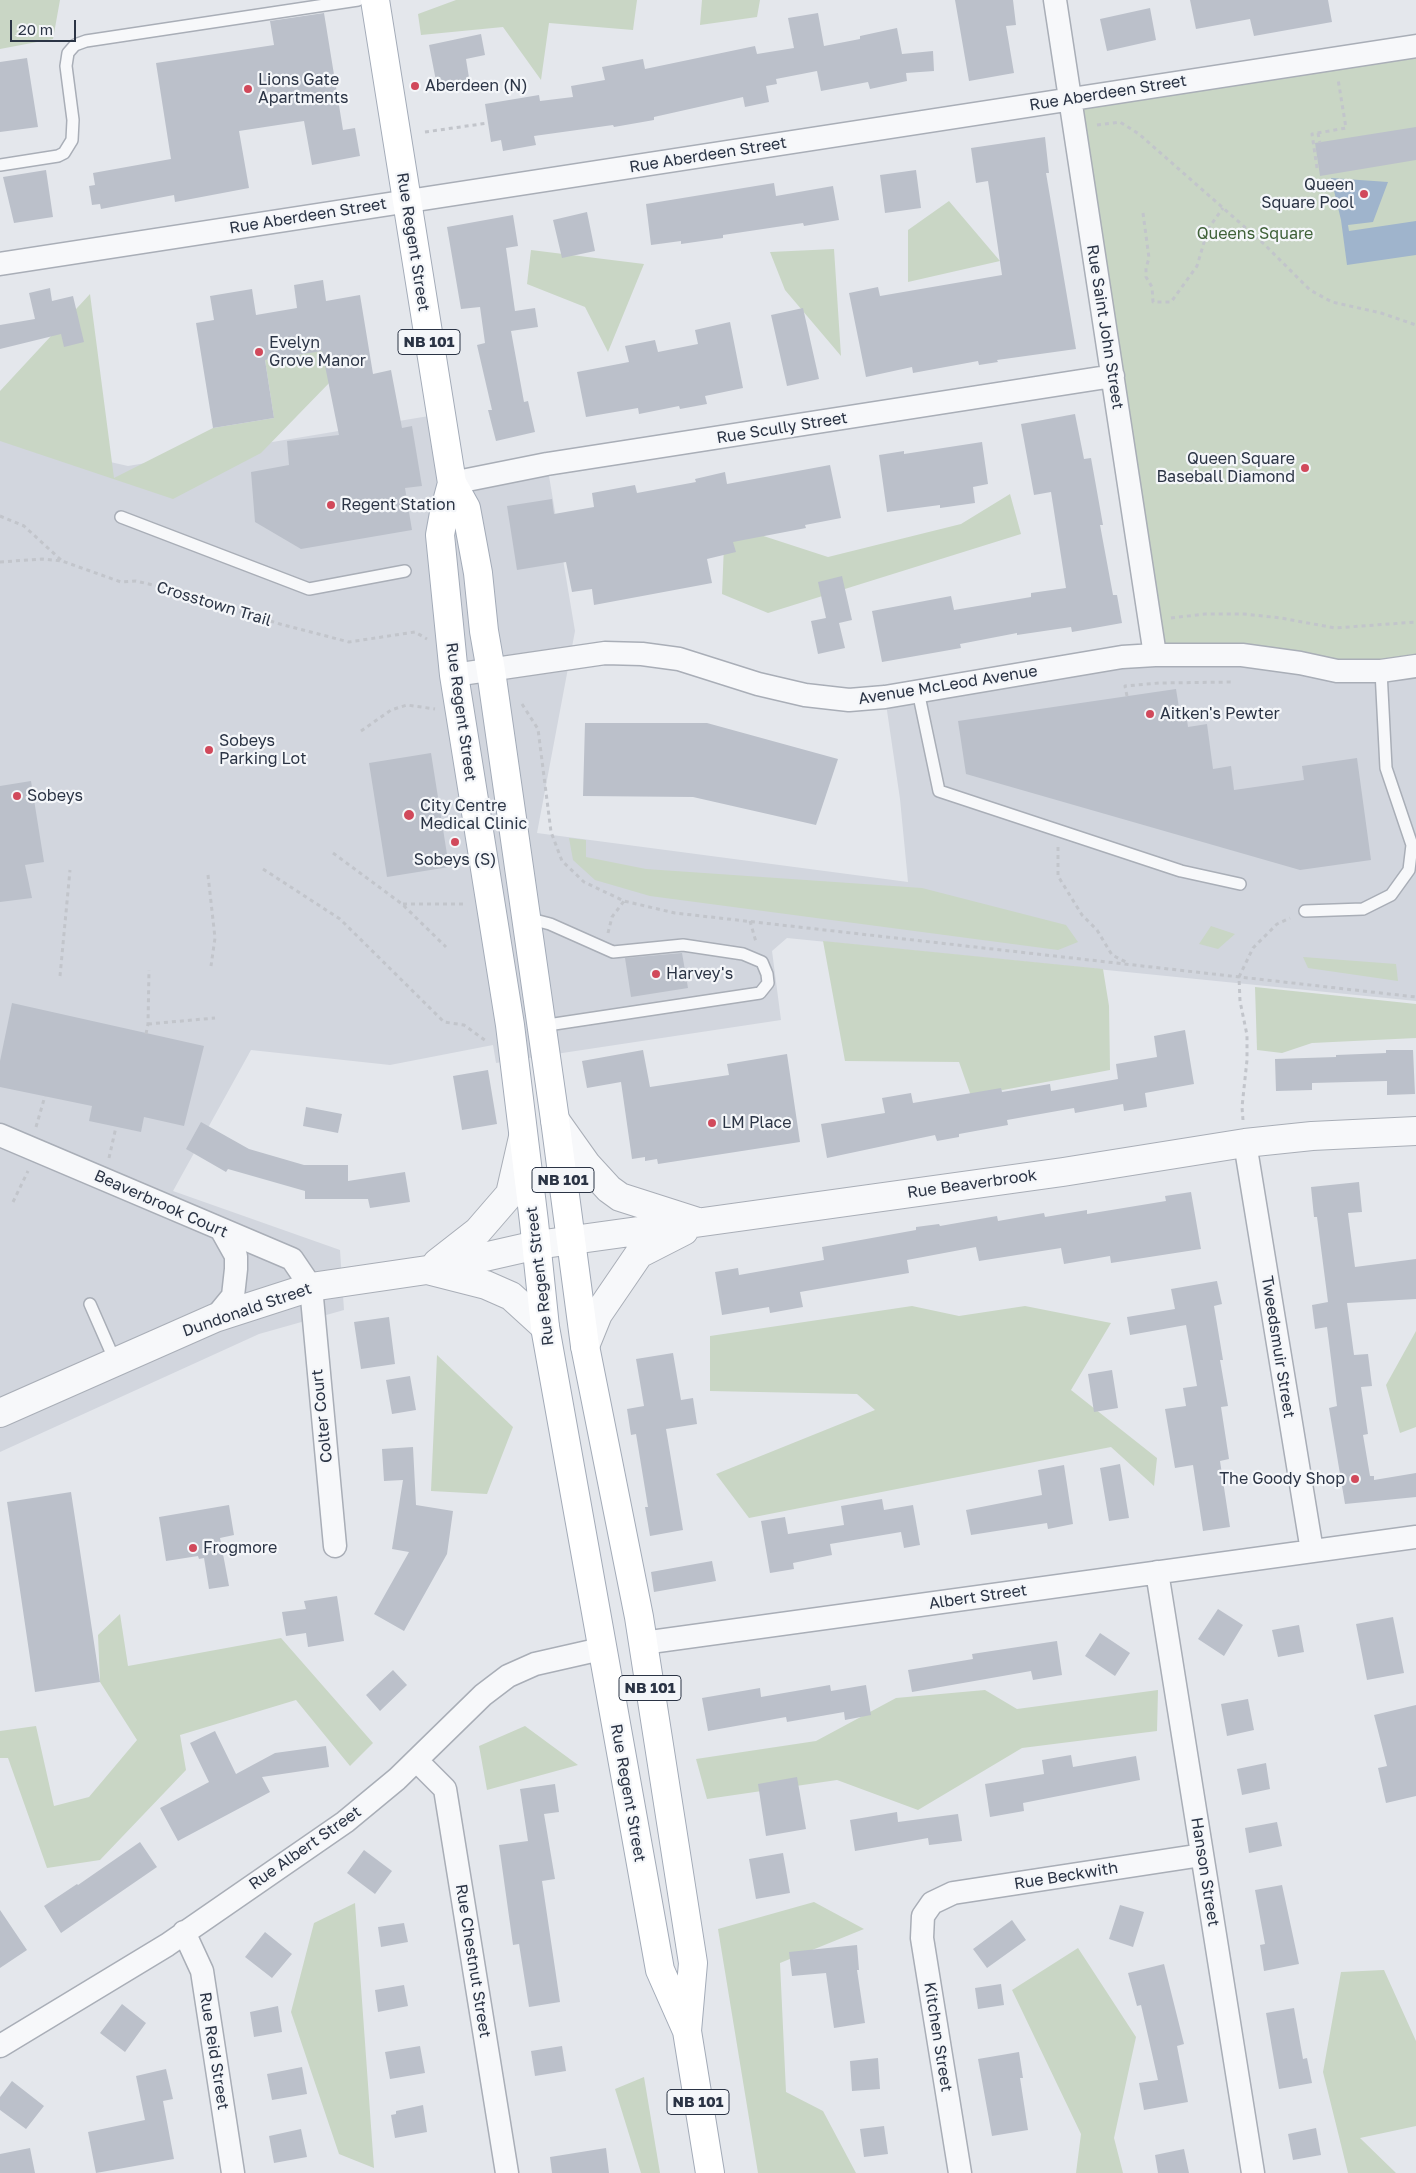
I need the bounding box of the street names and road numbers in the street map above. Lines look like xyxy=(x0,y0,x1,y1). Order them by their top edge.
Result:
street label: Rue Aberdeen Street xyxy=(1028,71,1188,115)
street label: Rue Aberdeen Street xyxy=(628,133,788,177)
street label: Rue Regent Street xyxy=(393,171,433,313)
street label: Rue Aberdeen Street xyxy=(228,194,388,238)
street label: Rue Saint John Street xyxy=(1082,243,1128,411)
road number: NB 101 xyxy=(398,330,460,354)
street label: Rue Scully Street xyxy=(715,408,849,448)
street label: Crosstown Trail xyxy=(154,577,274,631)
street label: Rue Regent Street xyxy=(442,641,480,783)
street label: Avenue McLeod Avenue xyxy=(857,661,1039,709)
street label: Rue Beaverbrook xyxy=(906,1165,1038,1203)
street label: Beaverbrook Court xyxy=(91,1166,231,1242)
road number: NB 101 xyxy=(532,1168,594,1192)
street label: Rue Regent Street xyxy=(522,1205,558,1347)
street label: Tweedsmuir Street xyxy=(1257,1274,1299,1420)
street label: Dundonald Street xyxy=(180,1279,314,1341)
street label: Colter Court xyxy=(308,1368,336,1464)
street label: Albert Street xyxy=(928,1581,1028,1613)
road number: NB 101 xyxy=(619,1676,681,1700)
street label: Rue Regent Street xyxy=(606,1722,650,1864)
street label: Rue Albert Street xyxy=(245,1802,365,1894)
street label: Hanson Street xyxy=(1187,1816,1223,1928)
street label: Rue Beckwith xyxy=(1013,1858,1119,1894)
street label: Rue Chestnut Street xyxy=(451,1883,495,2039)
street label: Kitchen Street xyxy=(920,1981,956,2093)
street label: Rue Reid Street xyxy=(195,1991,233,2111)
road number: NB 101 xyxy=(667,2090,729,2114)

